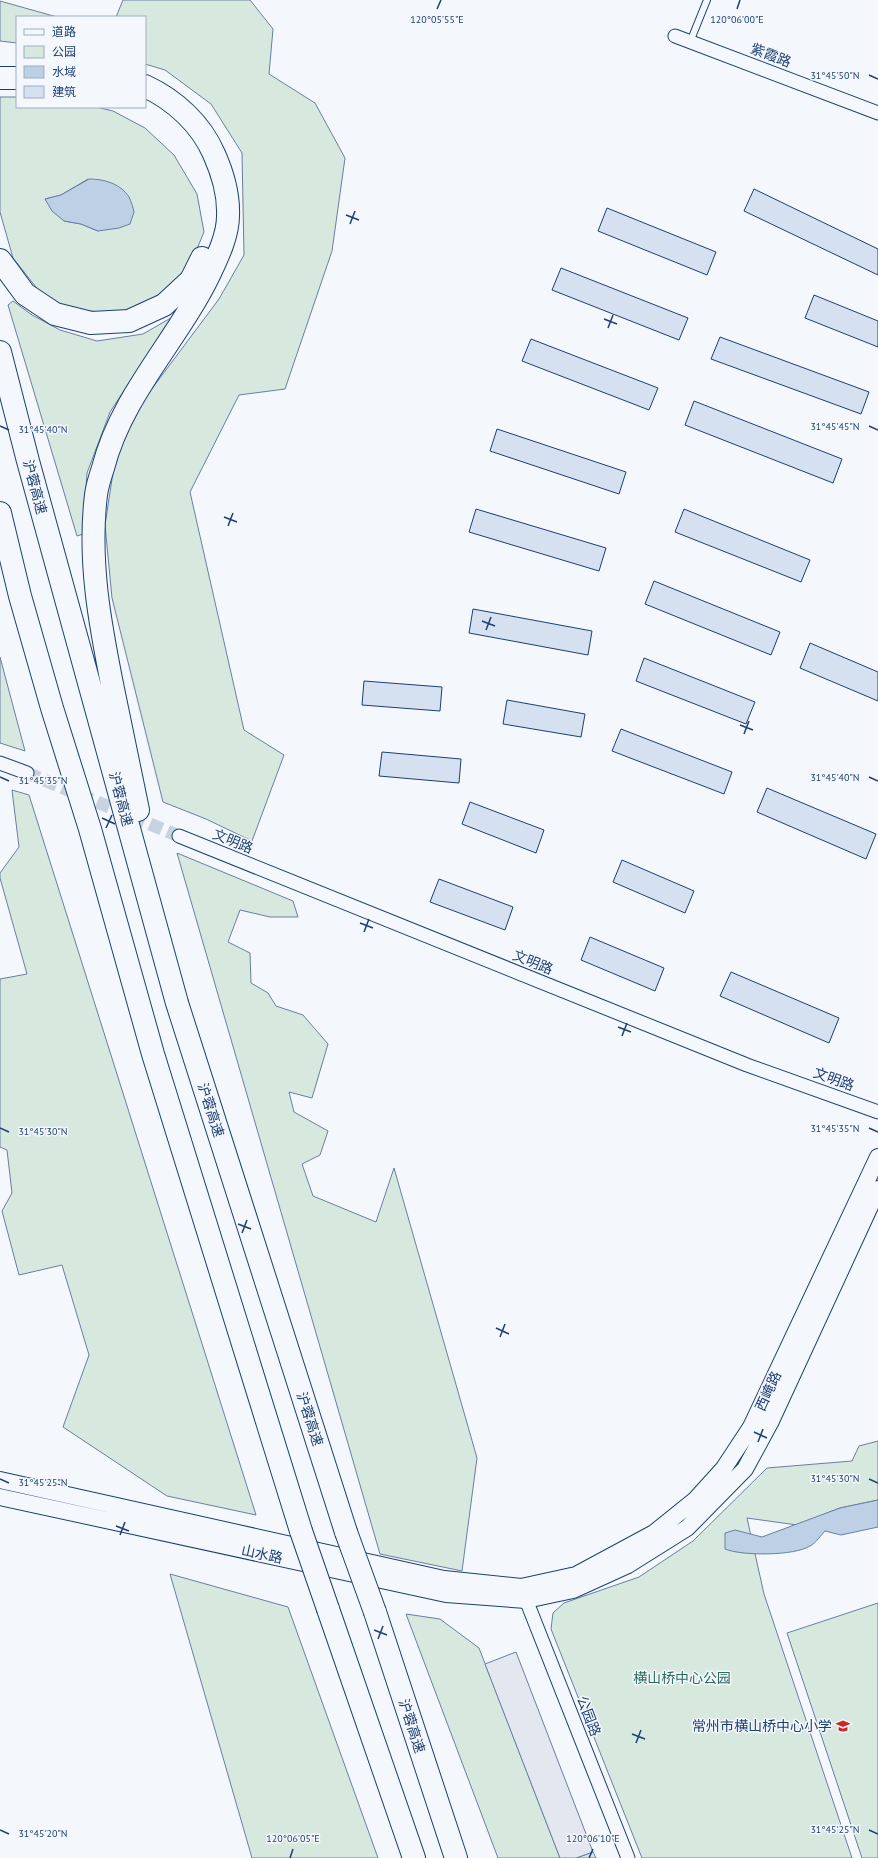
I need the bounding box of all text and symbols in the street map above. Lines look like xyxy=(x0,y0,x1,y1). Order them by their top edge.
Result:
text: 120°05'55"E xyxy=(410,13,464,26)
text: 120°06'00"E xyxy=(710,13,764,26)
legend xyxy=(16,16,146,108)
text: 道路 xyxy=(52,24,76,39)
street label: 紫霞路 xyxy=(748,39,794,71)
text: 公园 xyxy=(52,44,76,59)
text: 水域 xyxy=(52,64,76,79)
text: 31°45'50"N xyxy=(810,69,860,82)
text: 建筑 xyxy=(52,84,76,99)
text: 31°45'45"N xyxy=(810,420,860,433)
text: 31°45'40"N xyxy=(18,423,68,436)
street label: 沪蓉高速 xyxy=(19,458,51,516)
street label: 沪蓉高速 xyxy=(105,770,137,828)
text: 31°45'40"N xyxy=(810,771,860,784)
text: 31°45'35"N xyxy=(18,774,68,787)
street label: 文明路 xyxy=(210,825,256,857)
street label: 文明路 xyxy=(510,946,556,978)
street label: 文明路 xyxy=(811,1063,857,1095)
street label: 沪蓉高速 xyxy=(194,1081,228,1139)
text: 31°45'35"N xyxy=(810,1122,860,1135)
text: 31°45'30"N xyxy=(18,1125,68,1138)
street label: 西崦路 xyxy=(751,1368,785,1414)
street label: 沪蓉高速 xyxy=(293,1390,327,1448)
text: 31°45'30"N xyxy=(810,1472,860,1485)
text: 31°45'25"N xyxy=(18,1476,68,1489)
street label: 山水路 xyxy=(240,1541,284,1567)
park label: 横山桥中心公园 xyxy=(633,1669,731,1687)
street label: 公园路 xyxy=(573,1693,605,1739)
street label: 沪蓉高速 xyxy=(395,1697,429,1755)
place label: 常州市横山桥中心小学 xyxy=(692,1717,832,1735)
school or university icon: 常州市横山桥中心小学 xyxy=(835,1718,851,1734)
text: 31°45'25"N xyxy=(810,1823,860,1836)
text: 31°45'20"N xyxy=(18,1827,68,1840)
text: 120°06'05"E xyxy=(266,1832,320,1845)
text: 120°06'10"E xyxy=(566,1832,620,1845)

